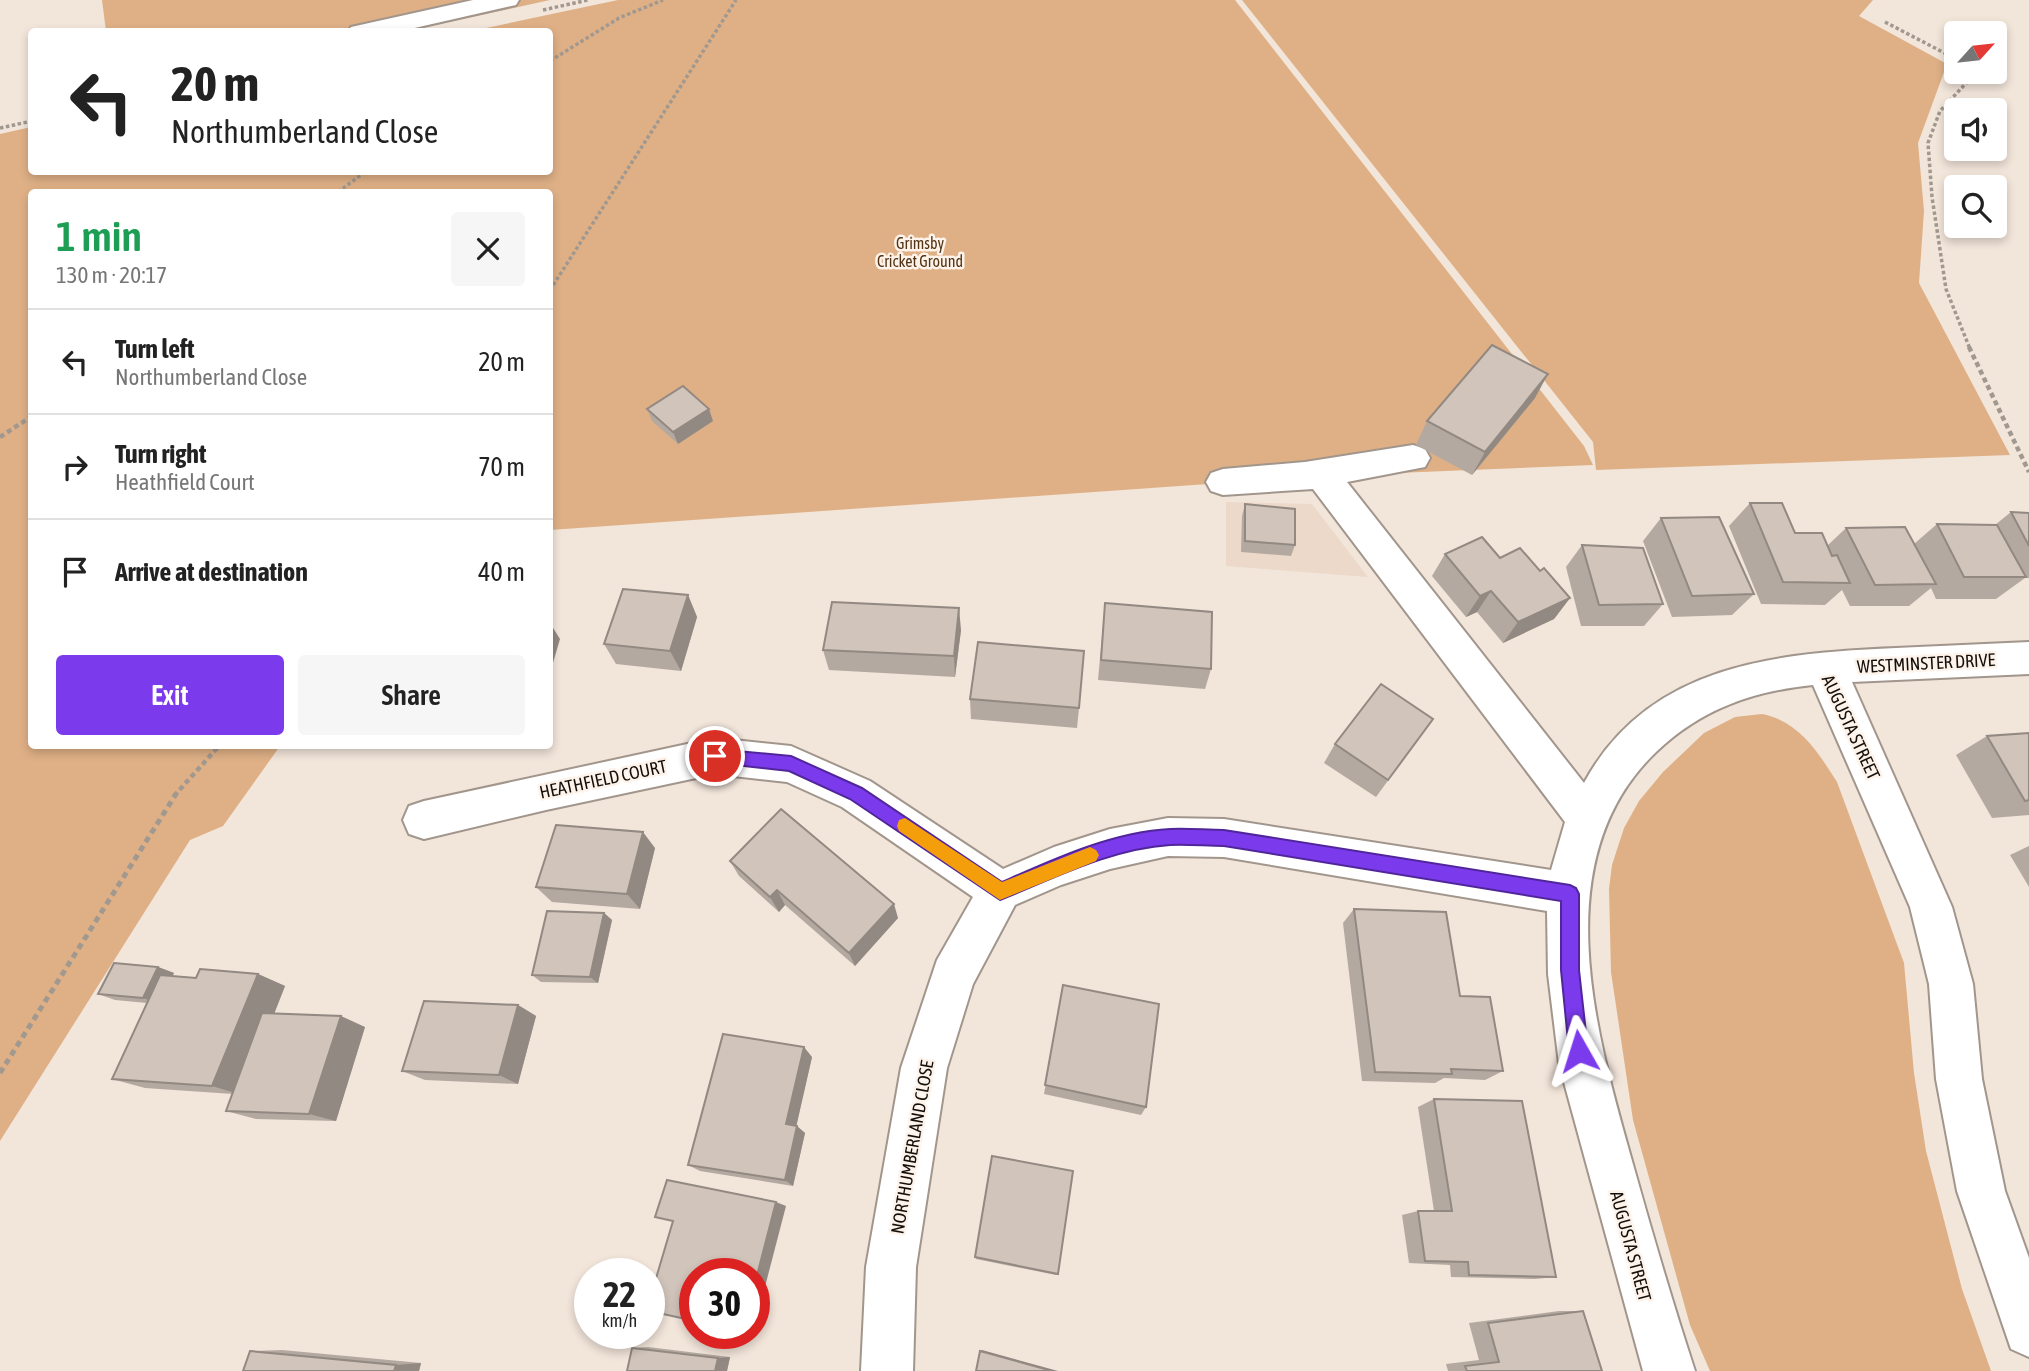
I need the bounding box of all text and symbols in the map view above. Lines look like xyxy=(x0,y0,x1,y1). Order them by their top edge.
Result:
north arrow xyxy=(1944,21,2007,84)
map controls xyxy=(1944,21,2007,238)
text: 20 m xyxy=(171,55,259,111)
icon: left xyxy=(56,56,147,147)
button: sound xyxy=(1944,98,2007,161)
text: Northumberland Close xyxy=(171,113,438,150)
button: search xyxy=(1944,175,2007,238)
text: 1 min xyxy=(56,212,142,260)
button: close xyxy=(451,212,525,286)
park label: Grimsby Cricket Ground xyxy=(877,234,963,270)
text: 130 m · 20:17 xyxy=(56,262,167,288)
text: Turn left xyxy=(115,334,195,364)
icon: left xyxy=(56,343,94,381)
text: 20 m xyxy=(478,347,525,377)
text: Northumberland Close xyxy=(115,364,307,390)
text: Turn right xyxy=(115,439,206,469)
icon: right xyxy=(56,448,94,486)
text: 70 m xyxy=(478,452,525,482)
text: Heathfield Court xyxy=(115,469,255,495)
icon: arrive xyxy=(56,553,94,591)
text: Arrive at destination xyxy=(115,557,308,587)
text: 40 m xyxy=(478,557,525,587)
street label: WESTMINSTER DRIVE xyxy=(1856,649,1996,677)
button: Exit xyxy=(56,655,284,735)
button: Share xyxy=(298,655,525,735)
street label: AUGUSTA STREET xyxy=(1818,671,1885,783)
pin xyxy=(685,726,745,786)
icon: arrive xyxy=(696,737,734,775)
street label: HEATHFIELD COURT xyxy=(538,755,669,803)
position arrow xyxy=(1542,1014,1616,1088)
street label: NORTHUMBERLAND CLOSE xyxy=(886,1058,938,1235)
street label: AUGUSTA STREET xyxy=(1606,1189,1656,1304)
speed limit sign: 30 xyxy=(679,1258,770,1349)
text: 22 xyxy=(603,1274,636,1314)
text: km/h xyxy=(602,1310,637,1331)

